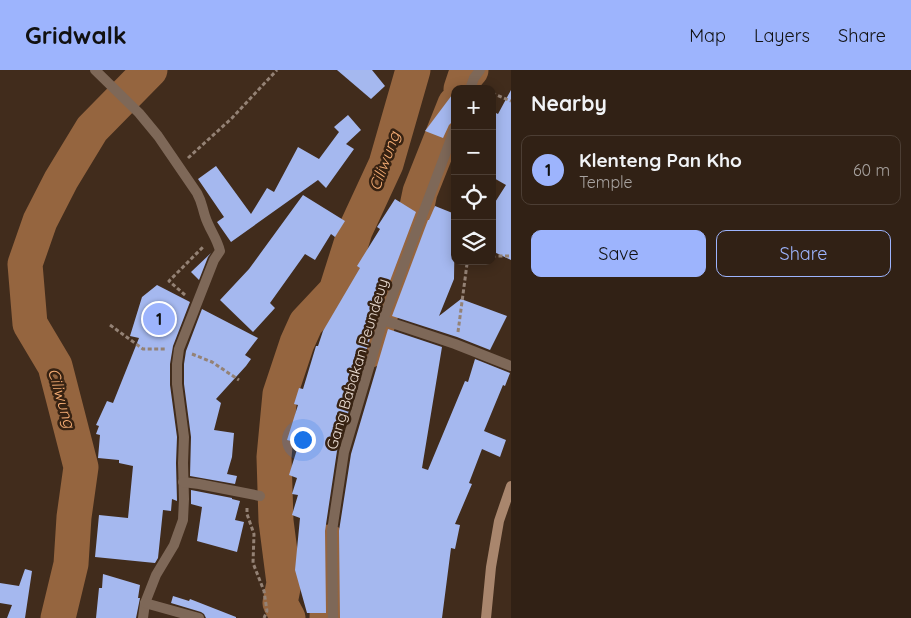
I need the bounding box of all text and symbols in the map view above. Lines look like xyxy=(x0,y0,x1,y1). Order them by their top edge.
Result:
text: Gridwalk xyxy=(25,20,127,50)
text: Map xyxy=(689,24,726,47)
text: Layers xyxy=(754,24,810,47)
text: Share xyxy=(838,24,886,47)
map controls xyxy=(451,85,496,265)
button: + xyxy=(451,85,496,130)
text: Nearby xyxy=(531,90,607,116)
water label: Ciliwung xyxy=(364,128,404,193)
button: − xyxy=(451,130,496,175)
text: Klenteng Pan Kho xyxy=(579,148,742,172)
text: 1 xyxy=(545,160,551,180)
text: 60 m xyxy=(853,160,890,180)
text: Temple xyxy=(579,172,633,192)
button: locate xyxy=(451,175,496,220)
button: layers xyxy=(451,220,496,265)
button: Save xyxy=(531,230,706,277)
button: Share xyxy=(716,230,891,277)
street label: Gang Babakan Peundeuy xyxy=(322,276,392,452)
pin: 1 xyxy=(143,300,175,338)
water label: Ciliwung xyxy=(44,366,80,431)
your location xyxy=(290,427,316,453)

